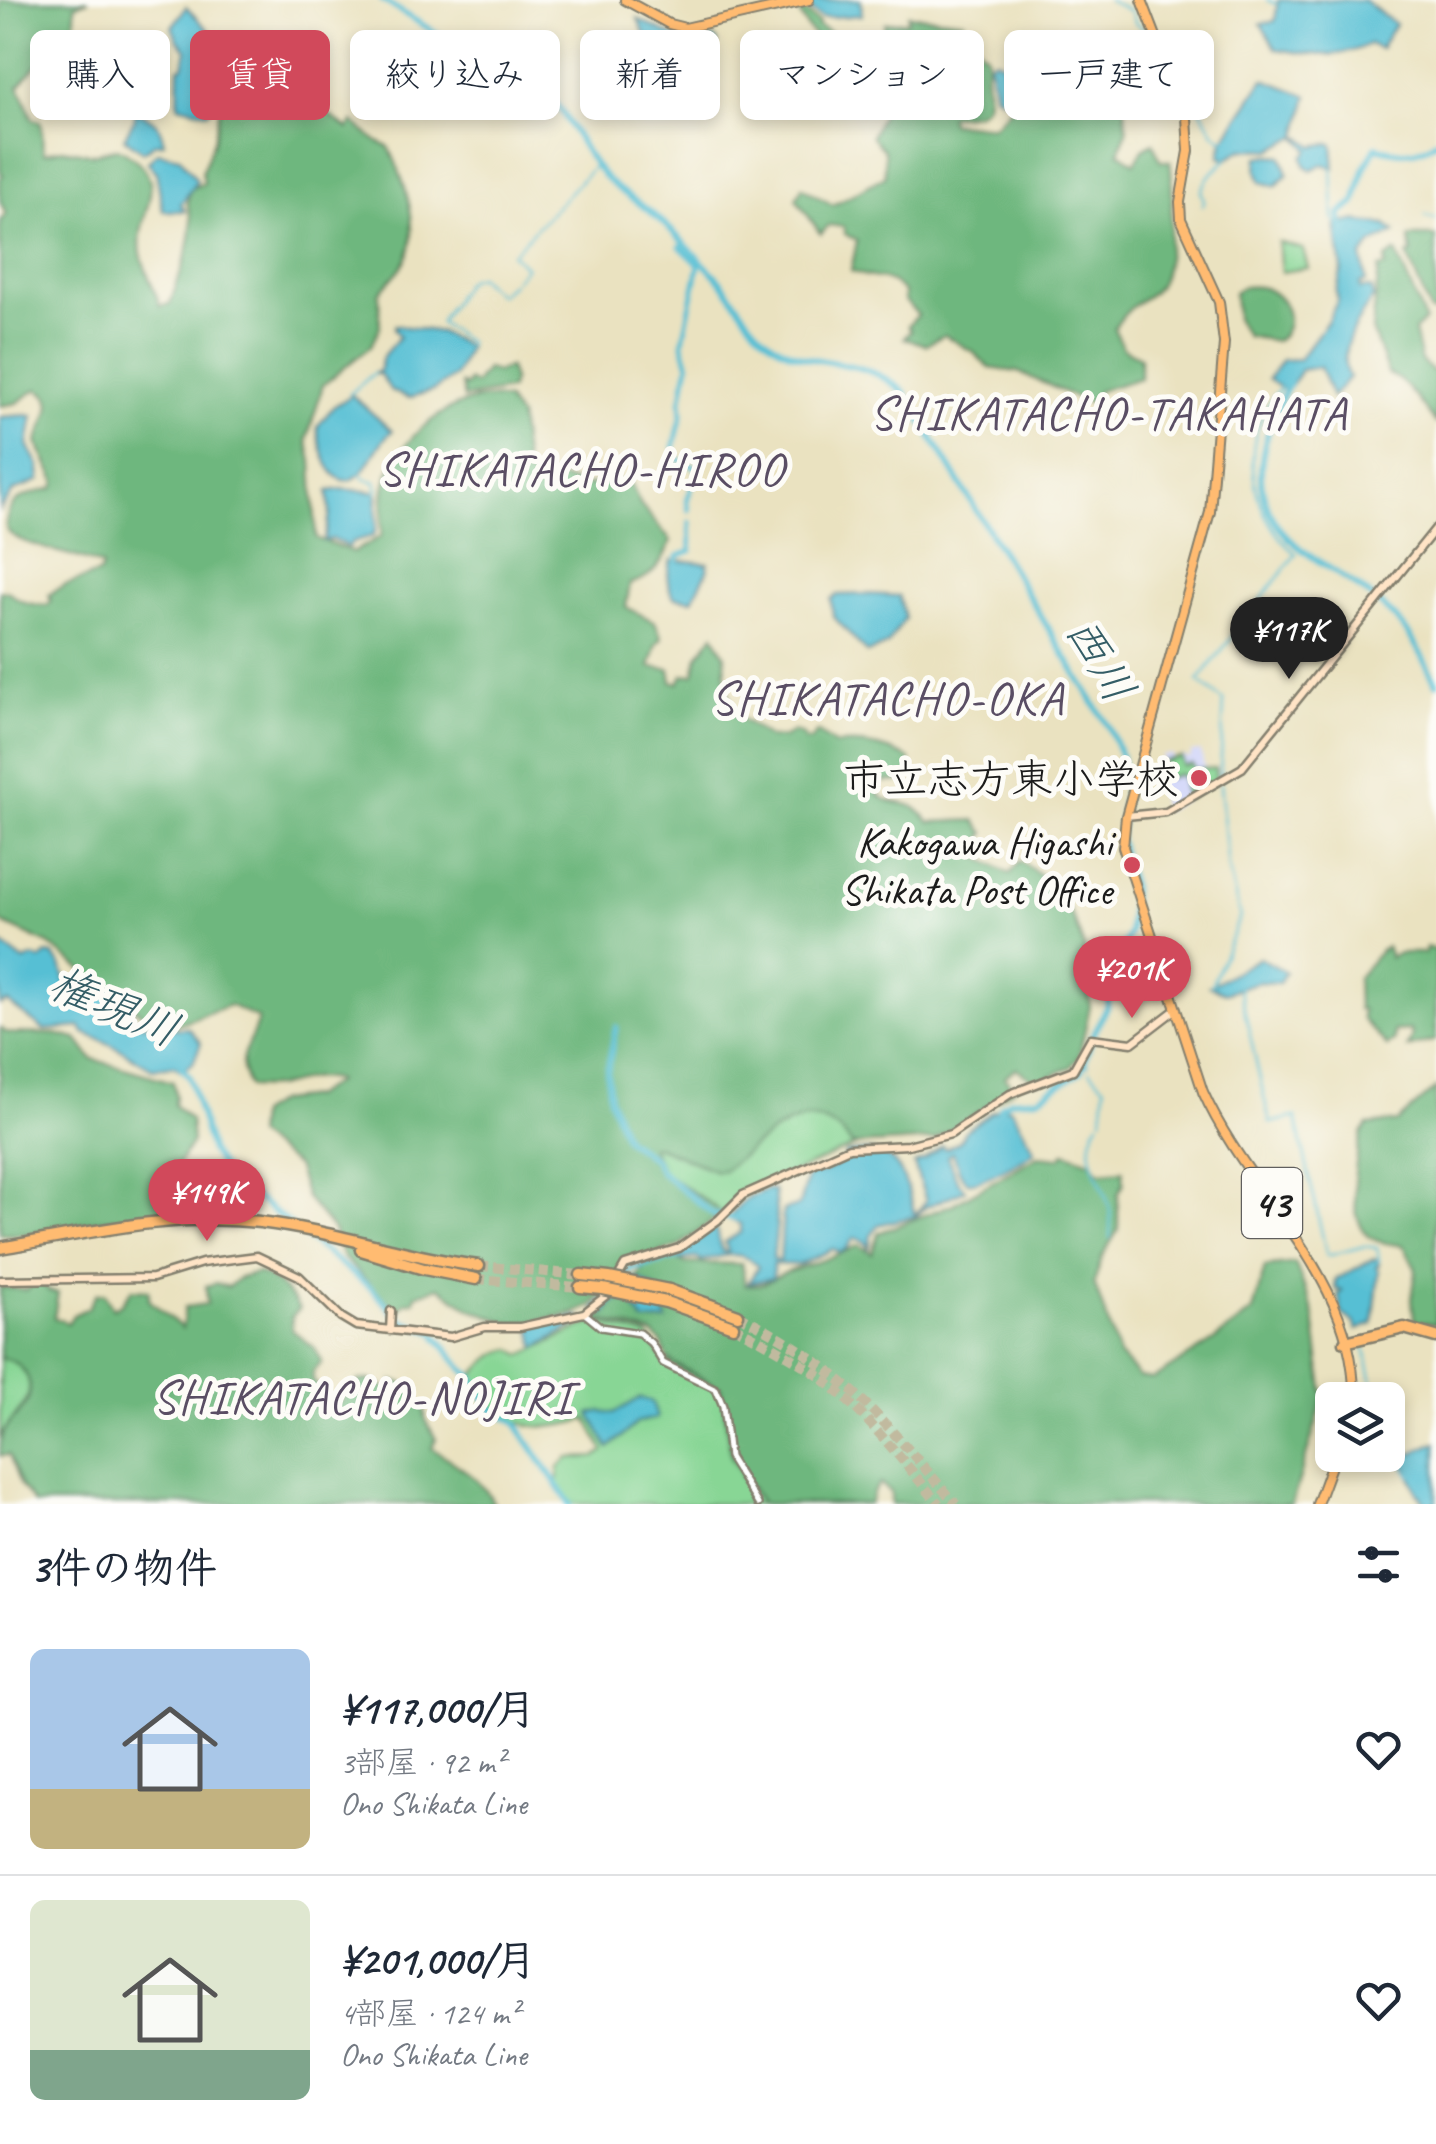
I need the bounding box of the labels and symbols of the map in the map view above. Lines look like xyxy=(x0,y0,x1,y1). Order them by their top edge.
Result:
district label: SHIKATACHO-TAKAHATA xyxy=(870,383,1348,443)
district label: SHIKATACHO-HIROO xyxy=(378,439,788,499)
pin: ¥117K xyxy=(1219,597,1359,682)
water label: 西川 xyxy=(1052,607,1147,713)
district label: SHIKATACHO-OKA xyxy=(711,668,1065,728)
place label: 市立志方東小学校 xyxy=(843,753,1179,806)
marker: 市立志方東小学校 xyxy=(1188,767,1210,789)
place label: Kakogawa Higashi Shikata Post Office xyxy=(841,816,1117,917)
marker: Kakogawa Higashi Shikata Post Office xyxy=(1121,854,1143,876)
pin: ¥201K xyxy=(1062,936,1202,1021)
water label: 権現川 xyxy=(41,955,188,1060)
pin: ¥149K xyxy=(137,1159,277,1244)
road number: 43 xyxy=(1242,1168,1302,1238)
district label: SHIKATACHO-NOJIRI xyxy=(153,1367,581,1427)

